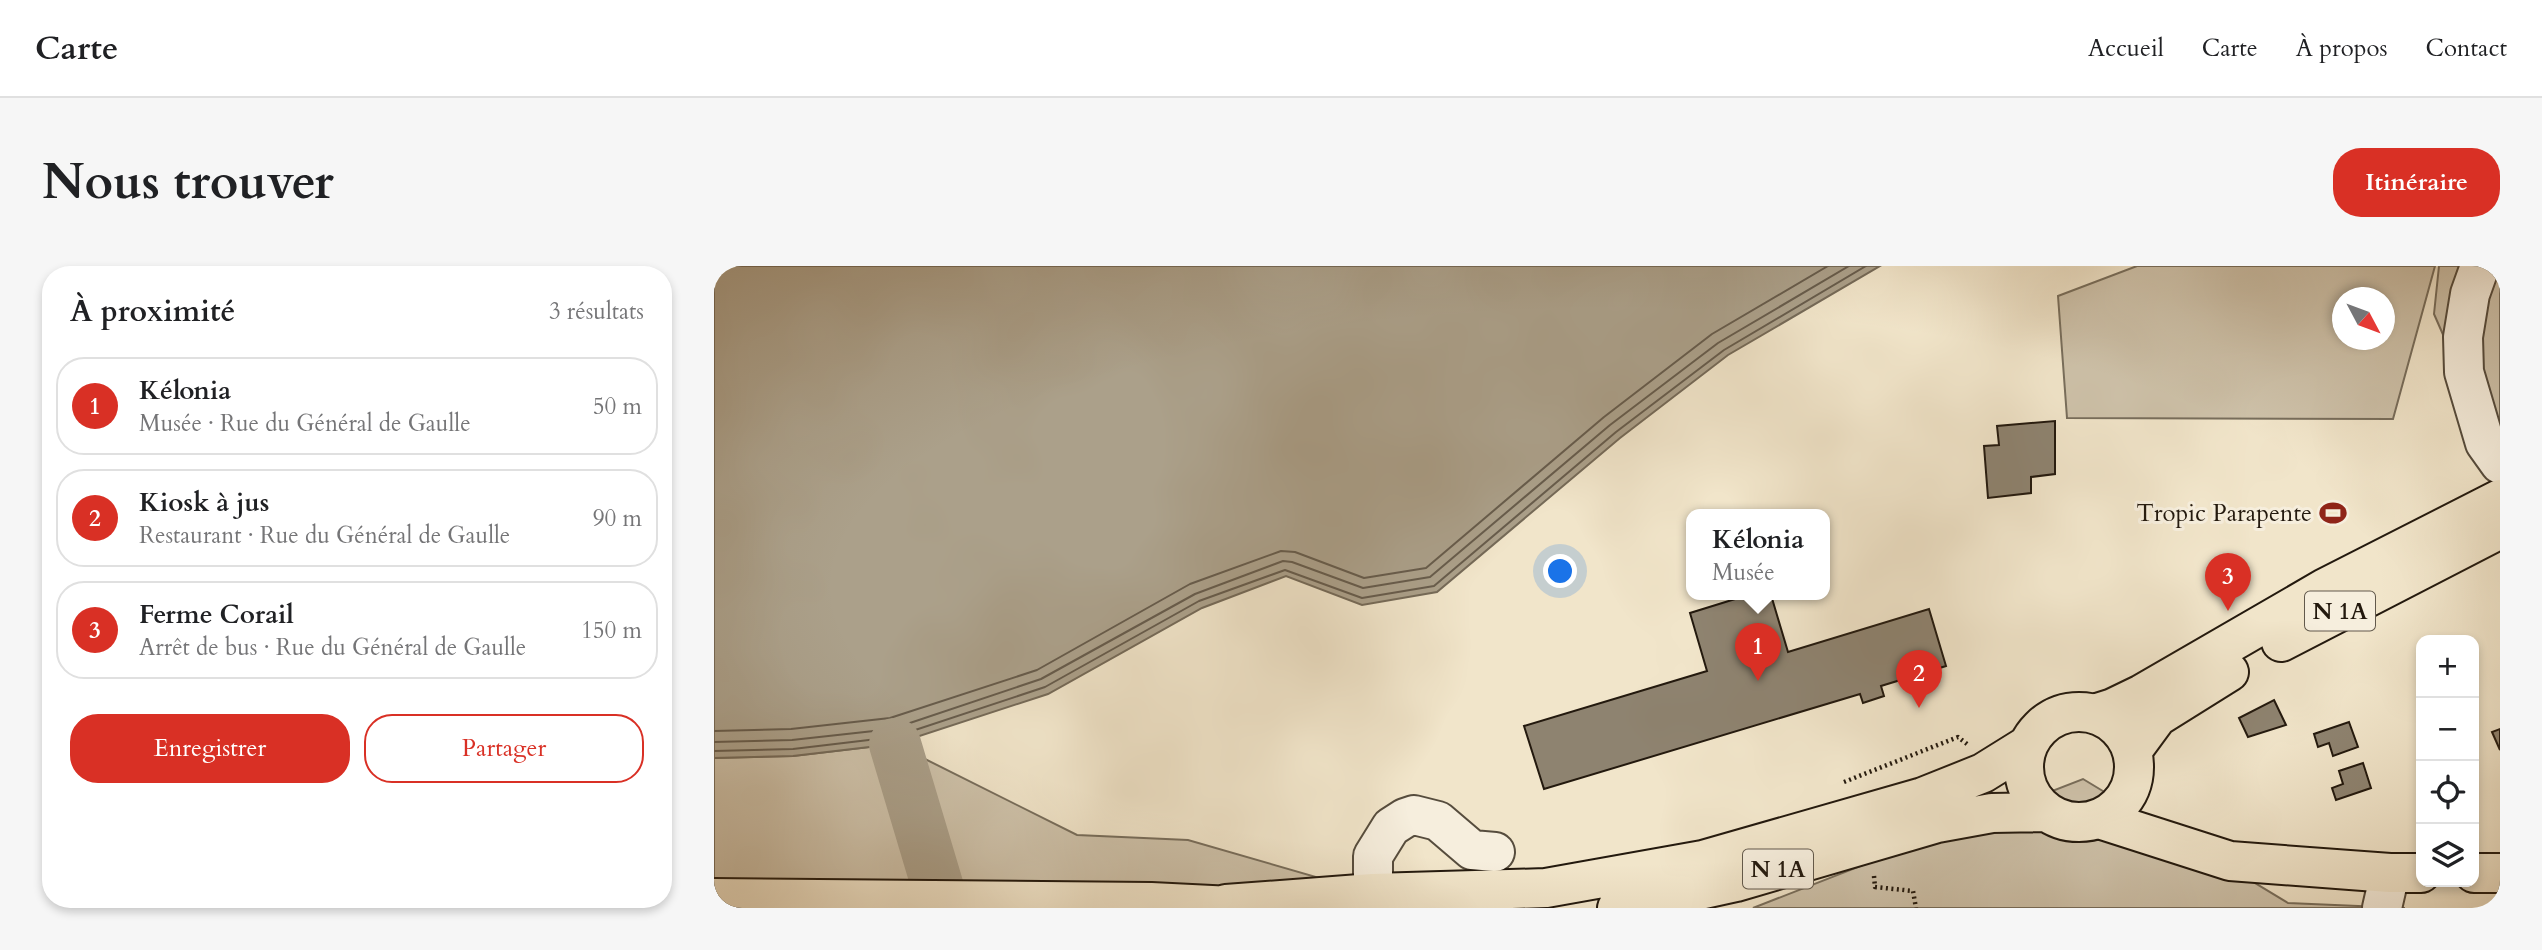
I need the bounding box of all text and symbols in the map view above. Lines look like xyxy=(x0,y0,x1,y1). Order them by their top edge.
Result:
text: Carte xyxy=(35,26,118,71)
text: Accueil xyxy=(2088,32,2164,65)
text: Carte xyxy=(2202,32,2258,65)
text: À propos xyxy=(2296,32,2388,65)
text: Contact xyxy=(2426,32,2507,65)
button: Itinéraire xyxy=(2333,148,2500,217)
text: Nous trouver xyxy=(42,149,334,216)
north arrow xyxy=(2332,287,2395,350)
text: À proximité xyxy=(70,291,235,332)
text: 3 résultats xyxy=(549,296,644,327)
text: Kélonia xyxy=(139,373,231,408)
text: 1 xyxy=(89,391,101,422)
text: 50 m xyxy=(593,391,642,422)
text: Musée · Rue du Général de Gaulle xyxy=(139,408,471,439)
text: Kiosk à jus xyxy=(139,485,269,520)
place label: Tropic Parapente xyxy=(2136,497,2312,530)
sports icon: Tropic Parapente xyxy=(2318,498,2348,528)
text: 2 xyxy=(89,503,101,534)
text: 90 m xyxy=(593,503,642,534)
popup xyxy=(1686,509,1830,600)
text: Restaurant · Rue du Général de Gaulle xyxy=(139,520,510,551)
text: Kélonia xyxy=(1712,522,1804,557)
pin: 3 xyxy=(2205,553,2251,611)
your location xyxy=(1543,554,1577,588)
text: Musée xyxy=(1712,557,1775,588)
road number: N 1A xyxy=(2305,592,2375,630)
text: Ferme Corail xyxy=(139,597,294,632)
text: 3 xyxy=(89,615,101,646)
text: 150 m xyxy=(581,615,642,646)
pin: 1 xyxy=(1735,623,1781,681)
text: Arrêt de bus · Rue du Général de Gaulle xyxy=(139,632,526,663)
map controls xyxy=(2416,635,2479,887)
button: + xyxy=(2416,635,2479,698)
pin: 2 xyxy=(1896,650,1942,708)
button: − xyxy=(2416,698,2479,761)
button: Enregistrer xyxy=(70,714,350,783)
button: Partager xyxy=(364,714,644,783)
button: locate xyxy=(2416,761,2479,824)
button: layers xyxy=(2416,824,2479,887)
road number: N 1A xyxy=(1743,849,1813,888)

